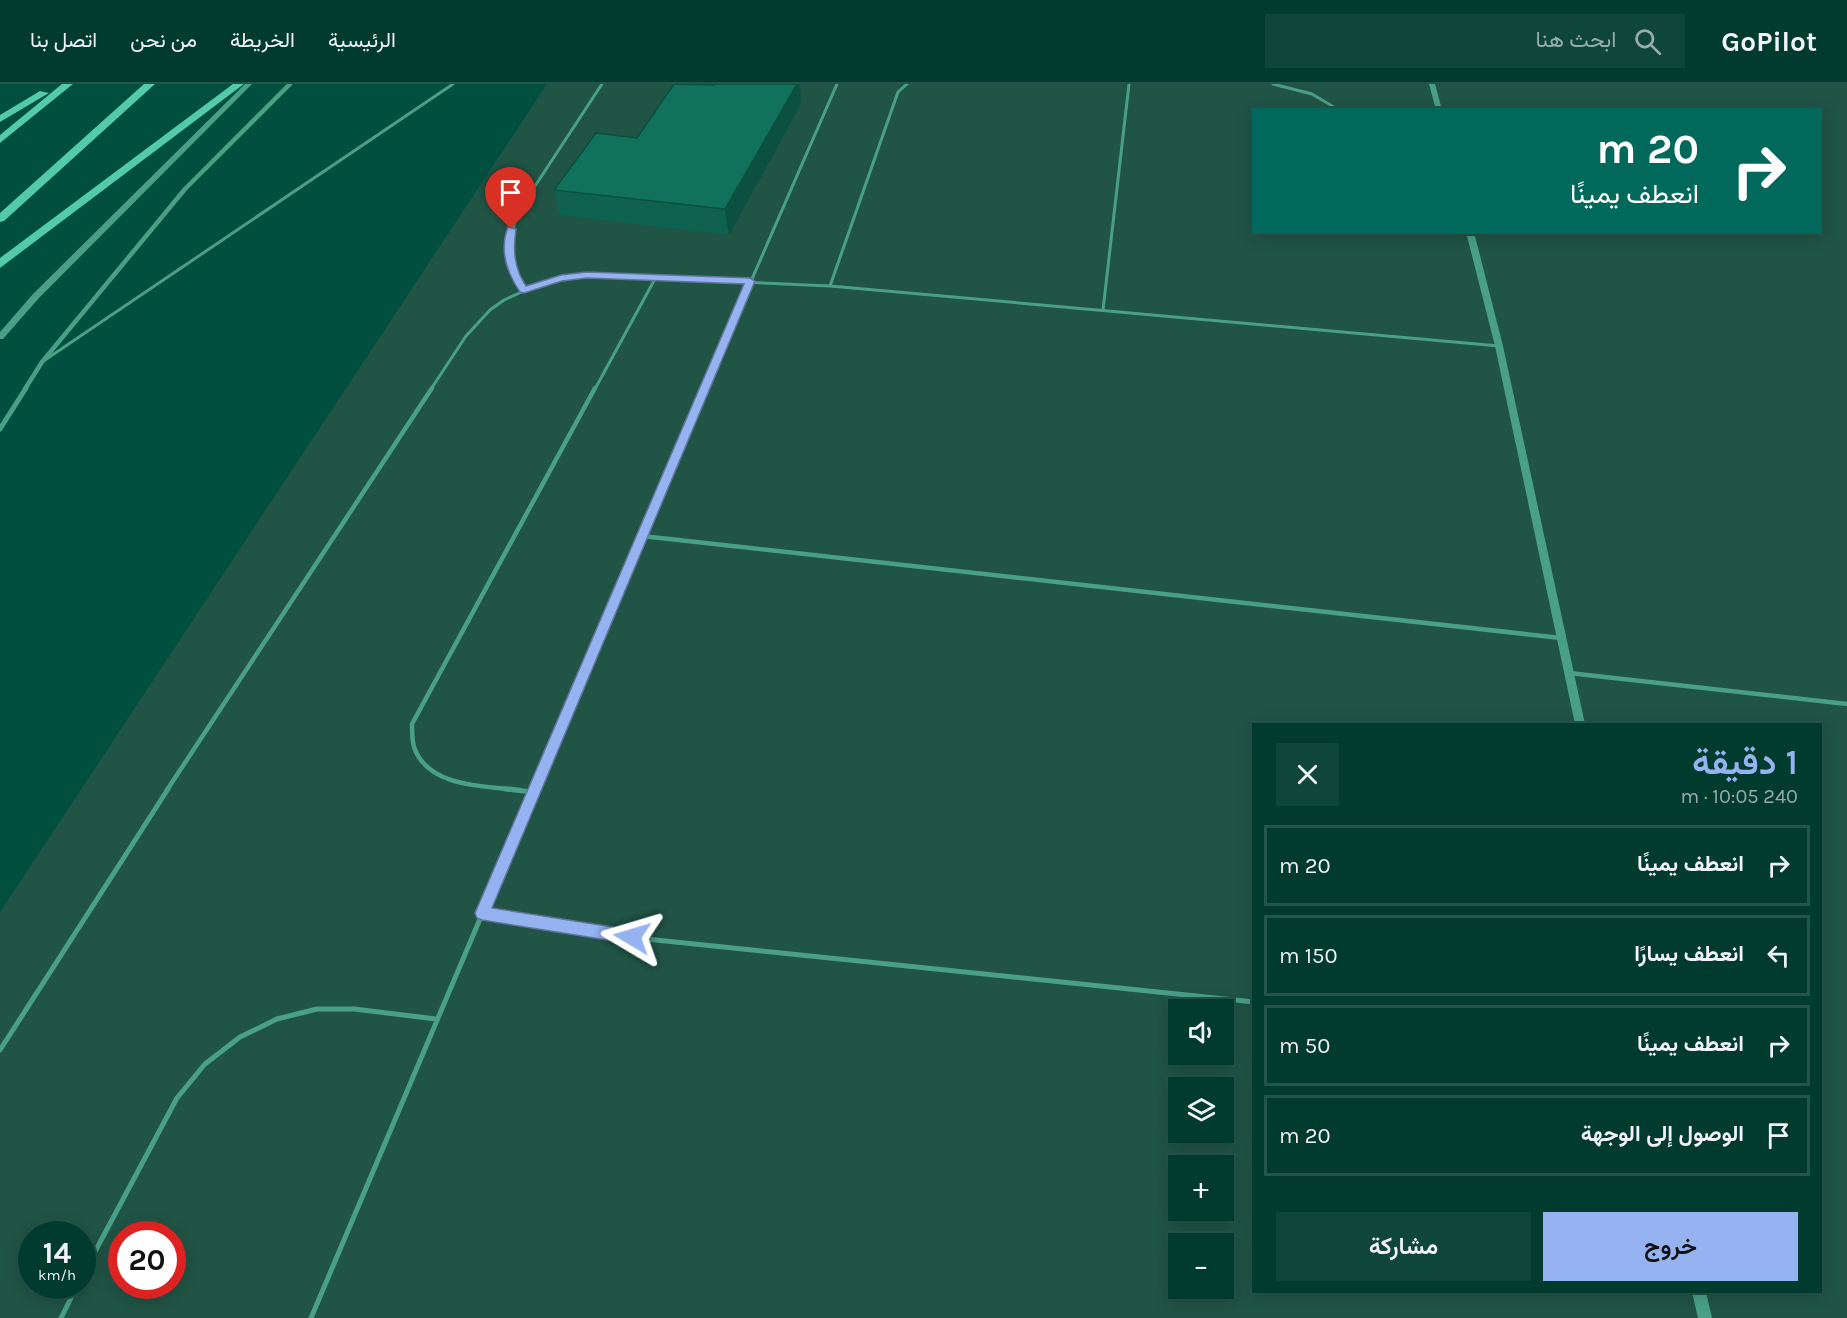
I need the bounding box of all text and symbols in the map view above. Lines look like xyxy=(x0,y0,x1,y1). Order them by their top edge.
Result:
search box xyxy=(1265,14,1685,68)
icon: search xyxy=(1631,25,1664,58)
text: GoPilot xyxy=(1721,25,1817,58)
text: ابحث هنا xyxy=(1536,27,1616,53)
text: اتصل بنا xyxy=(30,28,97,52)
text: من نحن xyxy=(130,28,197,52)
text: الخريطة xyxy=(230,28,295,52)
text: الرئيسية xyxy=(328,28,396,52)
text: 20 m xyxy=(1597,124,1699,174)
icon: right xyxy=(1720,132,1798,210)
pin xyxy=(485,167,536,229)
icon: arrive xyxy=(494,176,527,209)
text: انعطف يمينًا xyxy=(1570,178,1699,210)
text: 1 دقيقة xyxy=(1692,741,1798,783)
button: close xyxy=(1276,743,1339,806)
text: 240 m · 10:05 xyxy=(1681,785,1798,808)
icon: right xyxy=(1762,849,1795,882)
text: انعطف يمينًا xyxy=(1637,851,1744,877)
text: 20 m xyxy=(1279,853,1331,879)
position arrow xyxy=(600,905,664,969)
icon: left xyxy=(1762,939,1795,972)
text: انعطف يسارًا xyxy=(1634,941,1744,967)
text: 150 m xyxy=(1279,943,1338,969)
map controls xyxy=(1168,999,1234,1299)
button: sound xyxy=(1168,999,1234,1065)
icon: right xyxy=(1762,1029,1795,1062)
text: انعطف يمينًا xyxy=(1637,1031,1744,1057)
text: 50 m xyxy=(1279,1033,1330,1059)
button: layers xyxy=(1168,1077,1234,1143)
icon: arrive xyxy=(1762,1119,1795,1152)
text: الوصول إلى الوجهة xyxy=(1581,1121,1744,1147)
text: 20 m xyxy=(1279,1123,1331,1149)
button: + xyxy=(1168,1155,1234,1221)
button: مشاركة xyxy=(1276,1212,1531,1281)
button: خروج xyxy=(1543,1212,1798,1281)
speed limit sign: 20 xyxy=(108,1221,186,1299)
button: − xyxy=(1168,1233,1234,1299)
text: 14 xyxy=(43,1235,71,1271)
text: km/h xyxy=(38,1266,76,1284)

